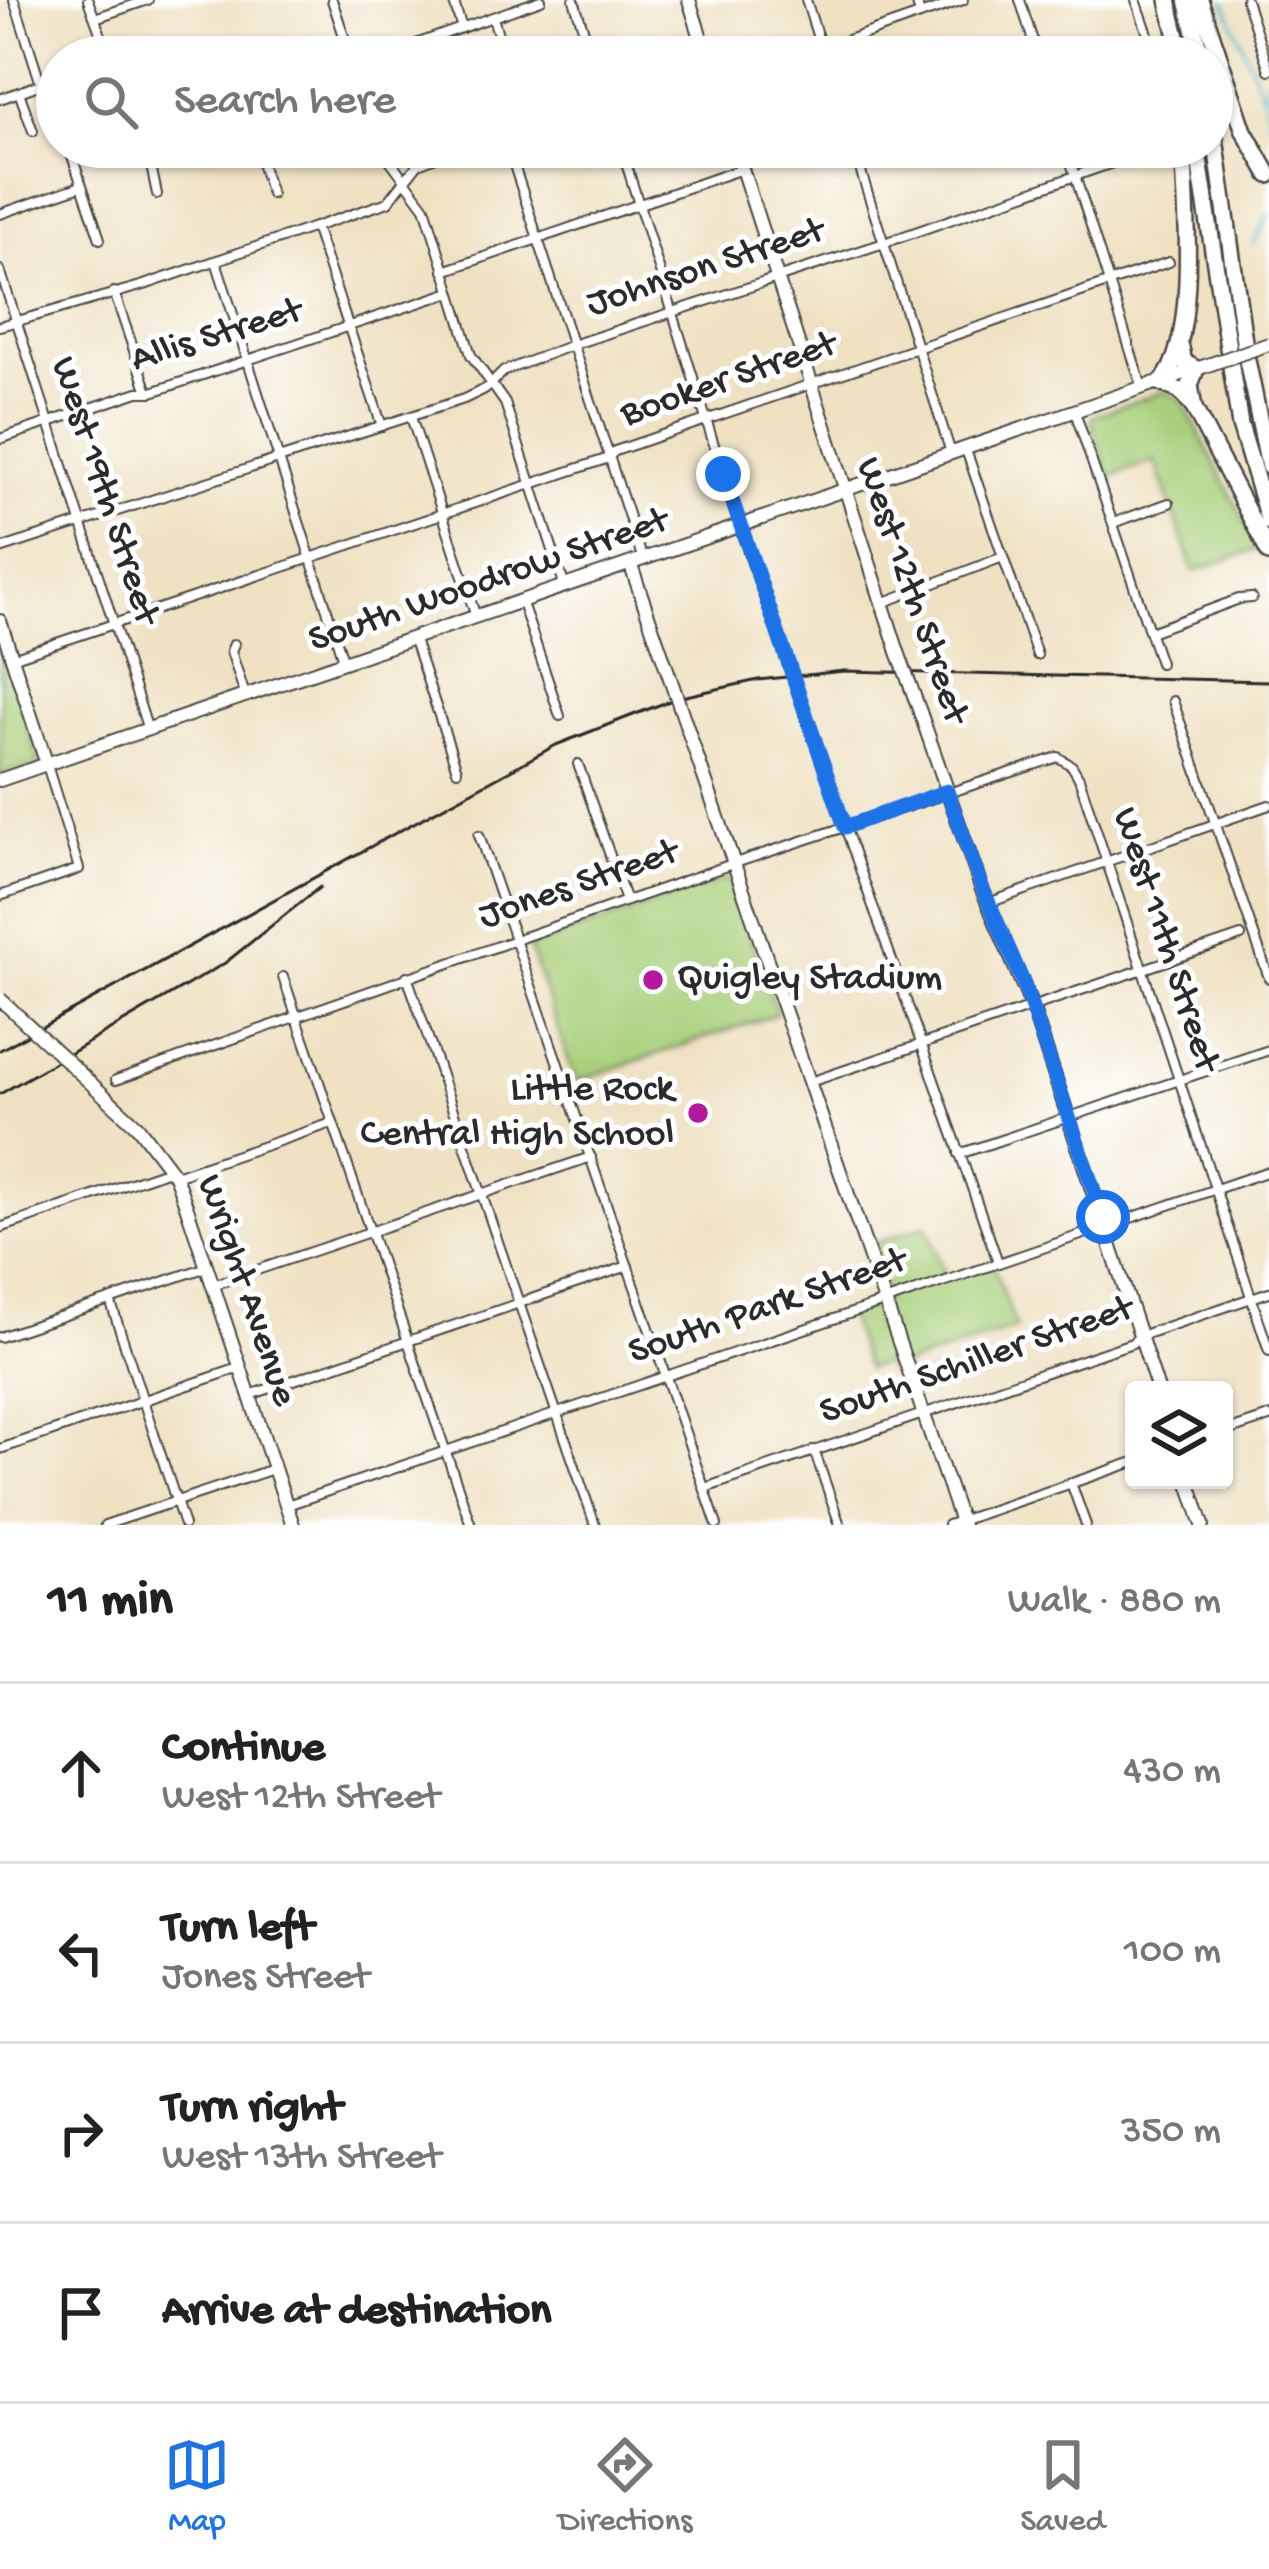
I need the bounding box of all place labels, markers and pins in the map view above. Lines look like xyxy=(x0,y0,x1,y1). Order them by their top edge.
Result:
place label: Quigley Stadium xyxy=(677,957,942,1003)
marker: Quigley Stadium xyxy=(640,967,666,993)
place label: Little Rock Central High School xyxy=(361,1068,678,1159)
marker: Little Rock Central High School xyxy=(685,1100,711,1126)

